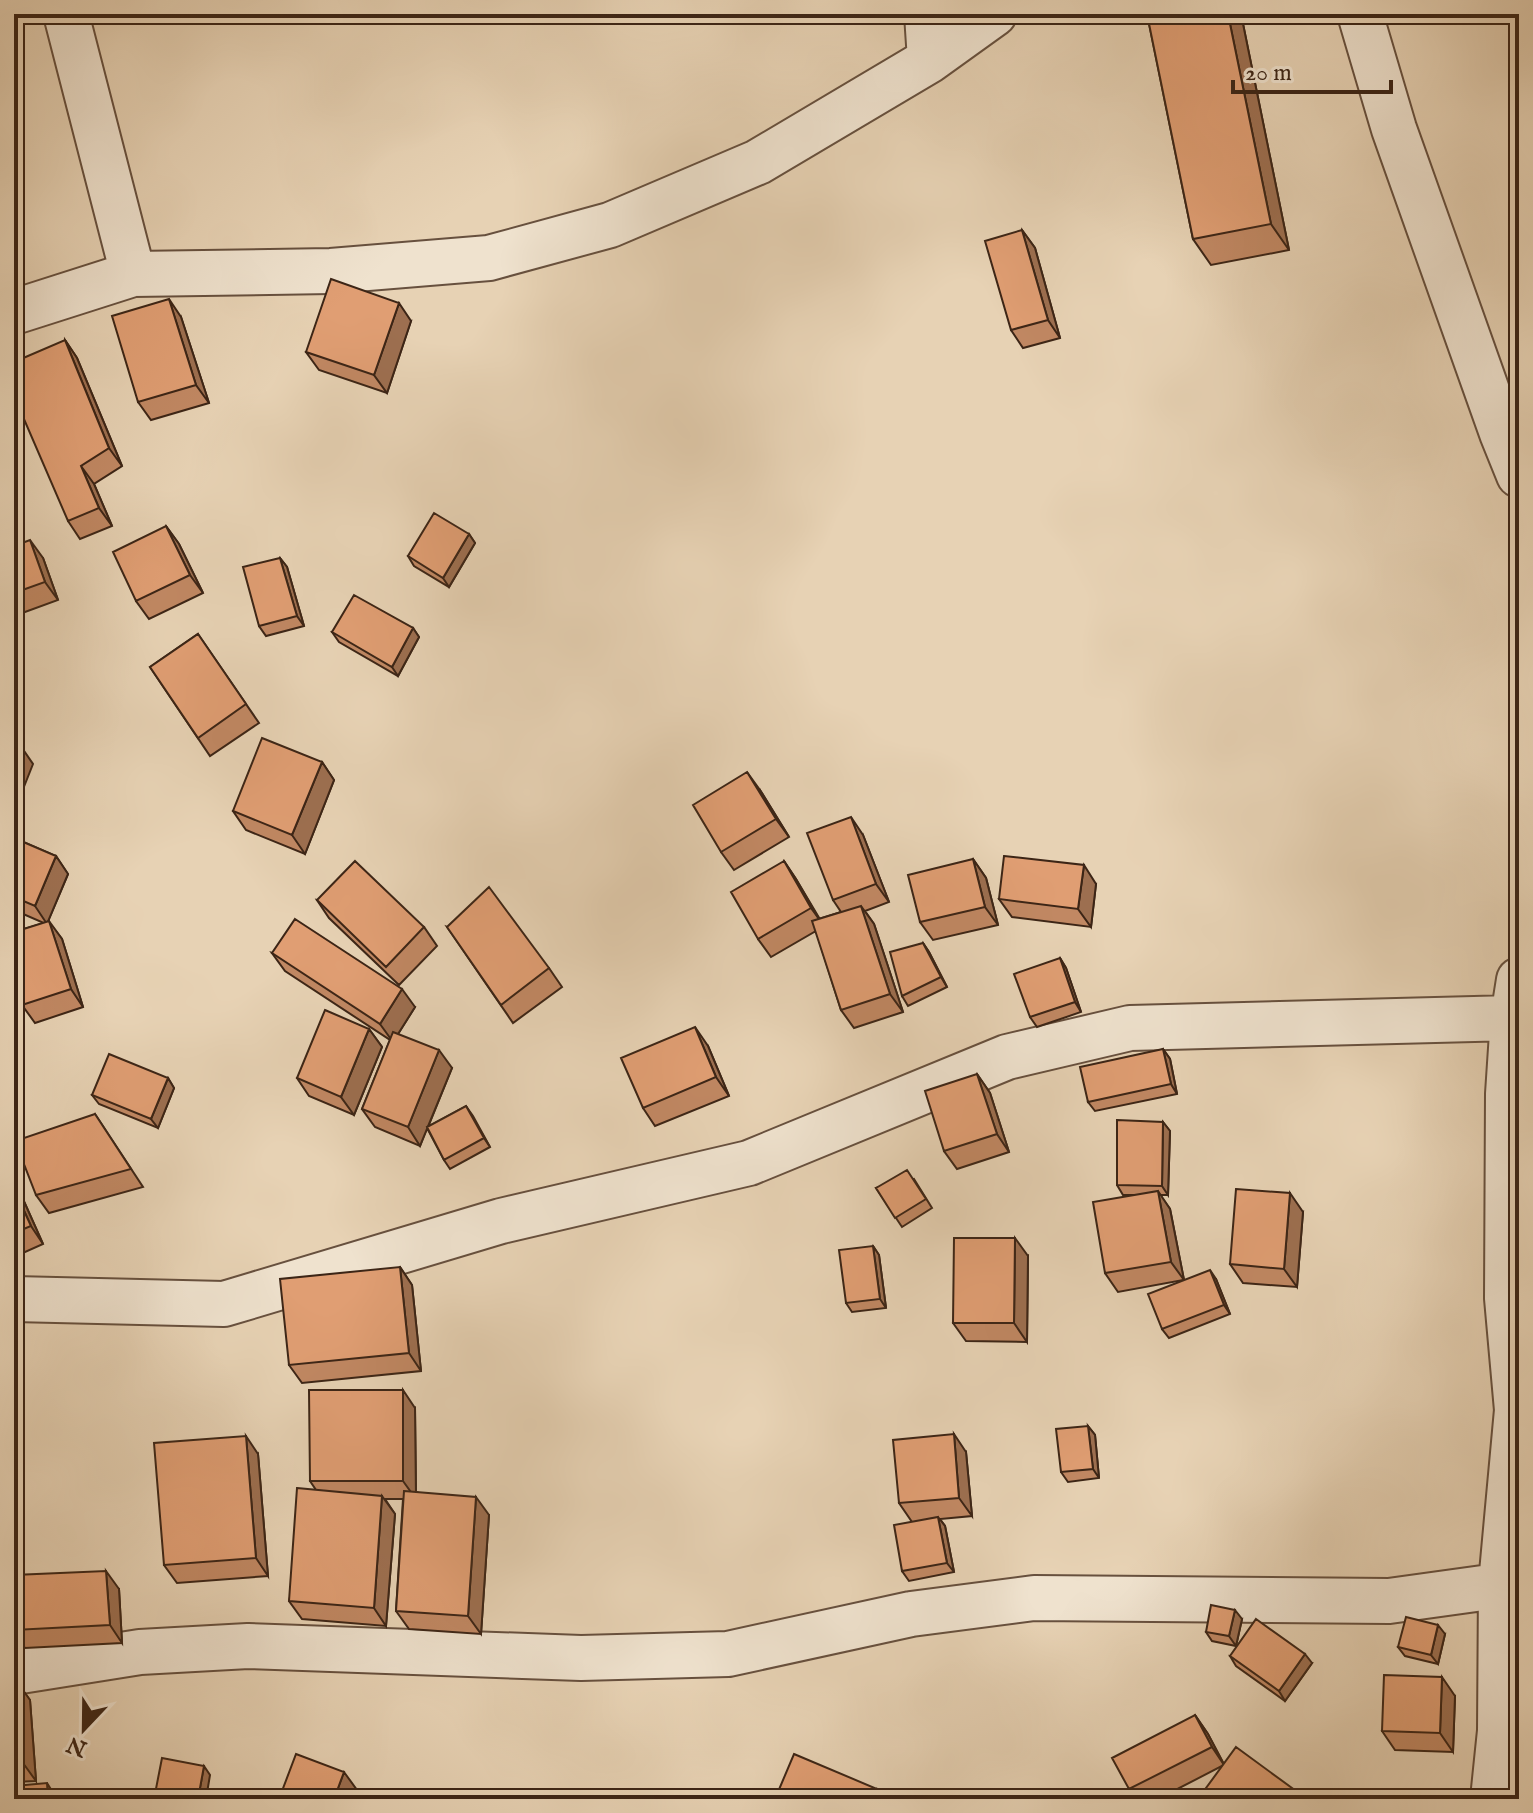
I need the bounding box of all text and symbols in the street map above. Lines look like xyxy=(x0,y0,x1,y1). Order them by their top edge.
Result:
scale bar xyxy=(1233,44,1391,94)
text: 20 m xyxy=(1245,58,1292,89)
north arrow xyxy=(44,1689,124,1769)
text: N xyxy=(63,1729,92,1763)

